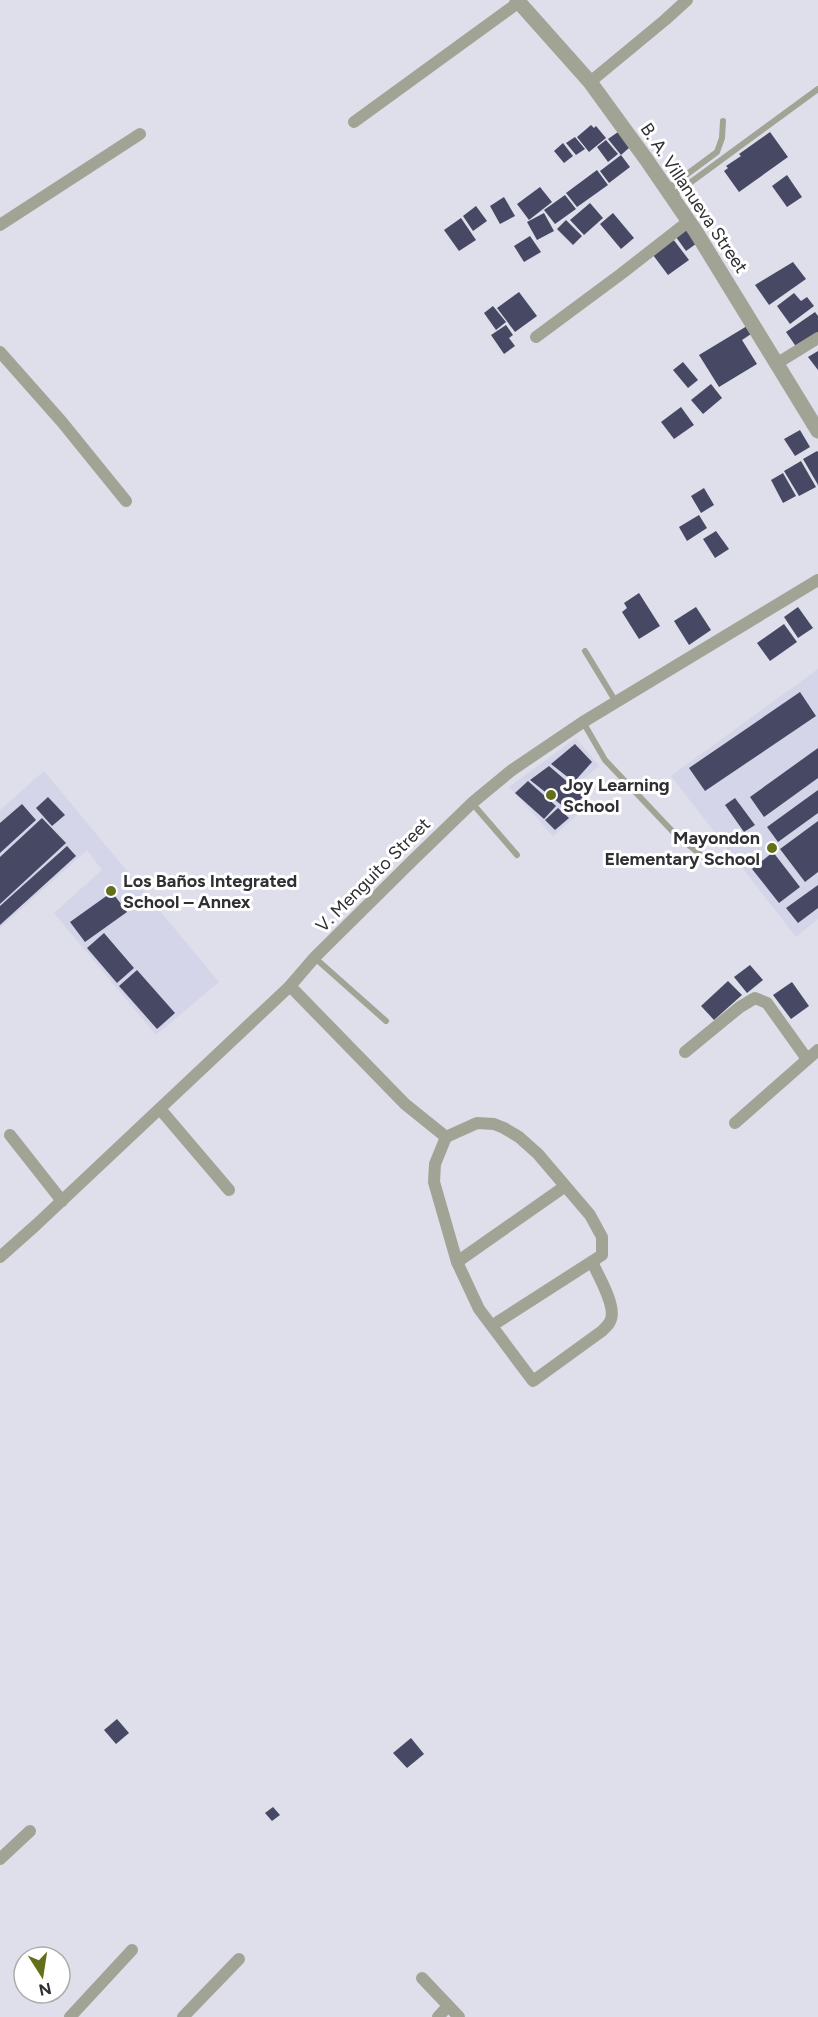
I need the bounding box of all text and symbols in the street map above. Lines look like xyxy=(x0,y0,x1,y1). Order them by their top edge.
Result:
street label: B. A. Villanueva Street xyxy=(636,119,752,277)
place label: Joy Learning School xyxy=(563,774,670,817)
marker: Joy Learning School xyxy=(544,788,558,802)
street label: V. Menguito Street xyxy=(311,813,435,937)
place label: Mayondon Elementary School xyxy=(605,827,760,870)
marker: Mayondon Elementary School xyxy=(765,841,779,855)
place label: Los Baños Integrated School – Annex xyxy=(123,870,297,913)
marker: Los Baños Integrated School – Annex xyxy=(104,884,118,898)
north arrow xyxy=(12,1945,72,2005)
text: N xyxy=(37,1979,53,2000)

